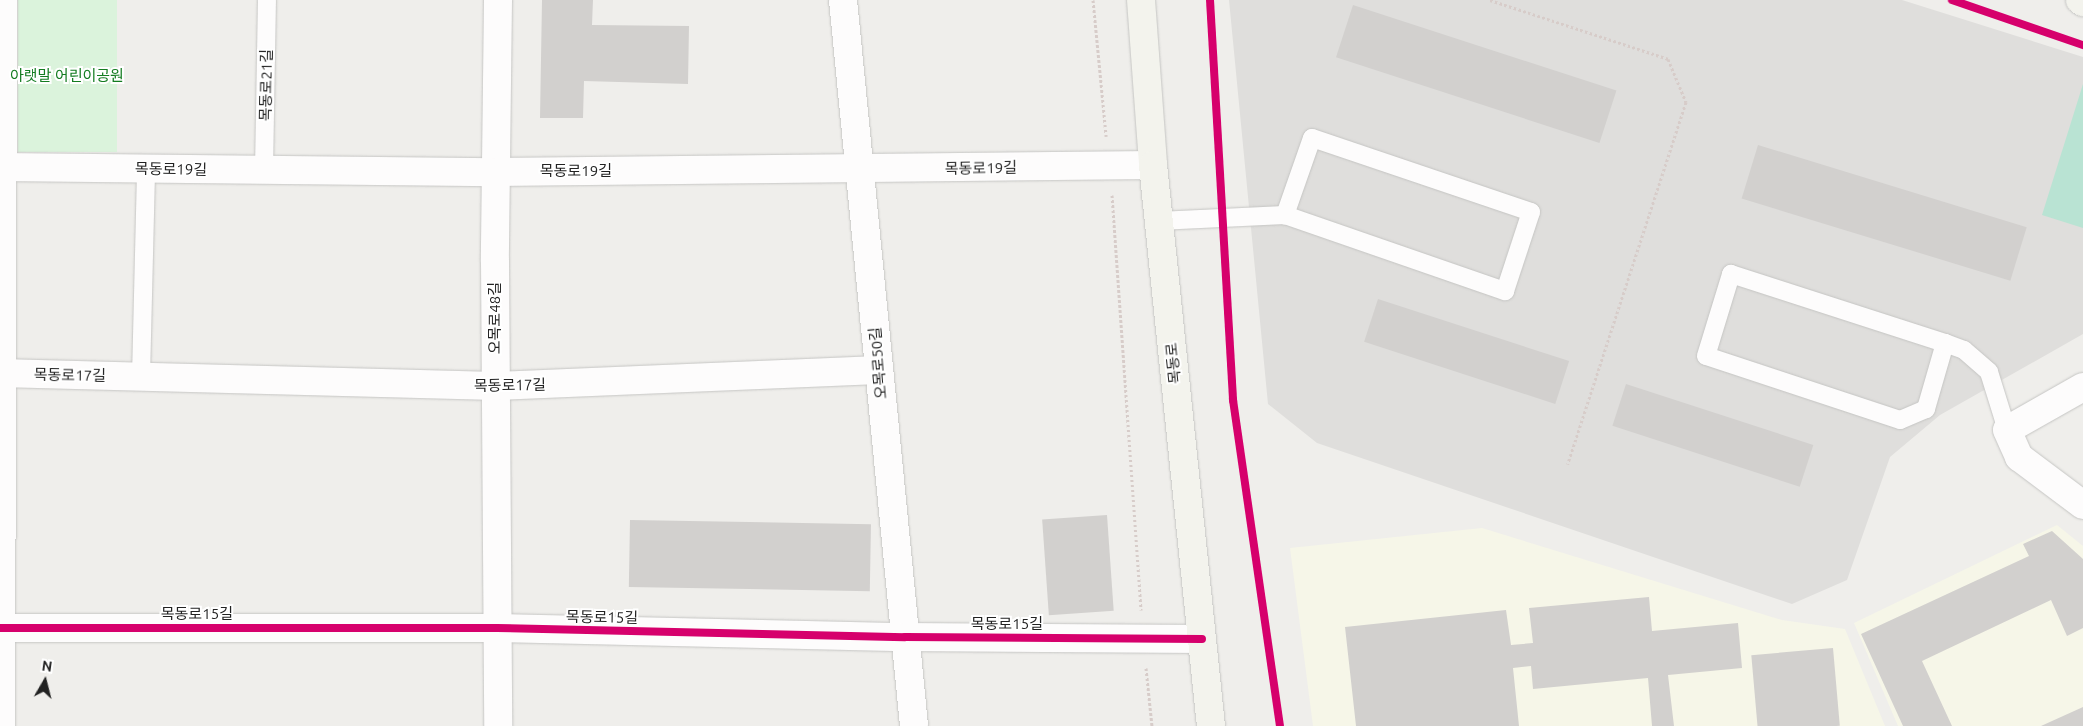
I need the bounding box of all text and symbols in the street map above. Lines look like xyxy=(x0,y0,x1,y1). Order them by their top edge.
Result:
street label: 목동로21길 xyxy=(256,49,276,121)
park label: 아랫말 어린이공원 xyxy=(10,67,124,85)
street label: 목동로19길 xyxy=(945,158,1017,178)
street label: 목동로19길 xyxy=(135,159,207,179)
street label: 목동로19길 xyxy=(540,162,612,180)
street label: 오목로48길 xyxy=(486,282,504,354)
street label: 오목로50길 xyxy=(866,326,890,400)
street label: 목동로 xyxy=(1162,341,1184,385)
street label: 목동로17길 xyxy=(34,365,106,385)
street label: 목동로17길 xyxy=(474,375,546,395)
street label: 목동로15길 xyxy=(161,605,233,623)
street label: 목동로15길 xyxy=(566,607,638,627)
street label: 목동로15길 xyxy=(971,615,1043,633)
north arrow xyxy=(20,656,70,706)
text: N xyxy=(41,657,53,675)

